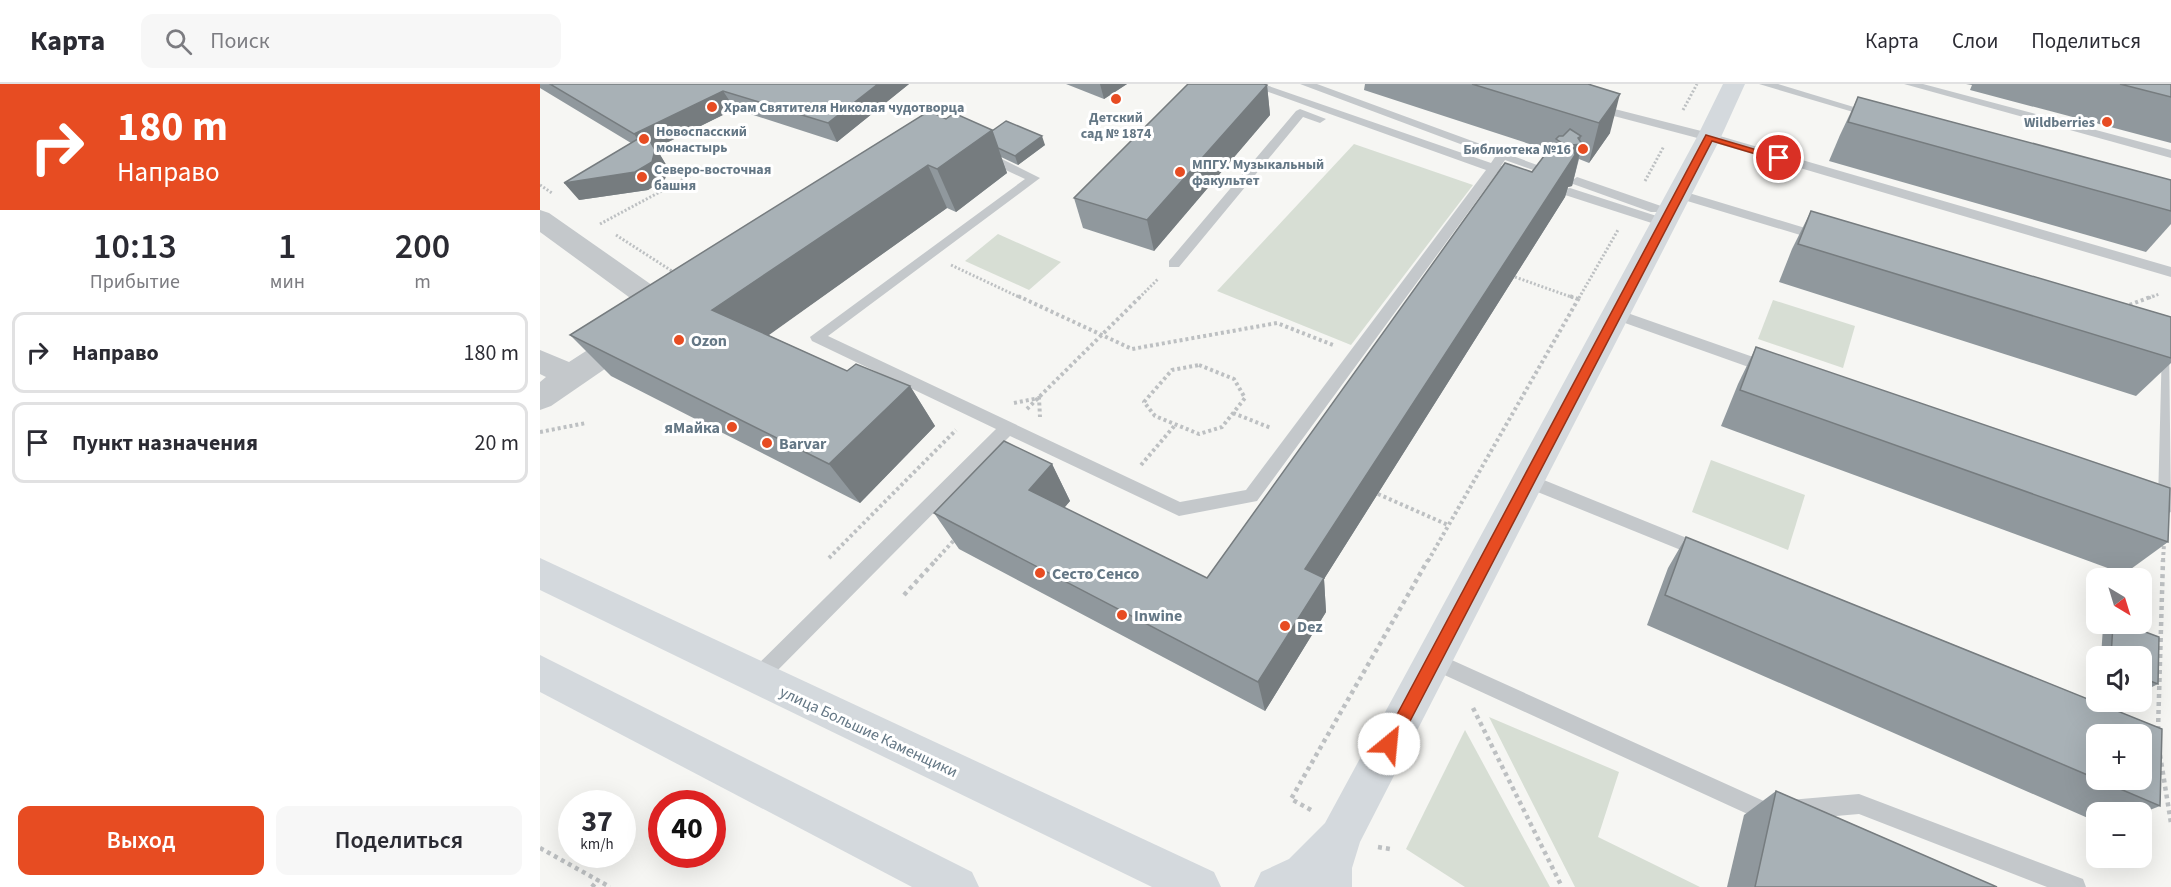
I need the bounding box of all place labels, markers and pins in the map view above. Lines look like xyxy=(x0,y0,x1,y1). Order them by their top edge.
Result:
marker: Детский сад № 1874 xyxy=(1109,92,1123,106)
place label: Храм Святителя Николая чудотворца xyxy=(724,98,964,118)
marker: Храм Святителя Николая чудотворца xyxy=(705,100,719,114)
place label: Детский сад № 1874 xyxy=(1081,108,1152,144)
place label: Wildberries xyxy=(2024,113,2095,133)
marker: Wildberries xyxy=(2100,115,2114,129)
place label: Новоспасский монастырь xyxy=(656,122,747,158)
marker: Новоспасский монастырь xyxy=(637,132,651,146)
pin xyxy=(1753,132,1804,183)
place label: Библиотека №16 xyxy=(1463,140,1571,160)
marker: Библиотека №16 xyxy=(1576,142,1590,156)
place label: МПГУ. Музыкальный факультет xyxy=(1192,155,1324,191)
place label: Северо-восточная башня xyxy=(654,160,771,196)
marker: МПГУ. Музыкальный факультет xyxy=(1173,165,1187,179)
marker: Северо-восточная башня xyxy=(635,170,649,184)
place label: Ozon xyxy=(691,330,727,352)
marker: Ozon xyxy=(672,333,686,347)
place label: яМайка xyxy=(664,417,720,439)
marker: яМайка xyxy=(725,420,739,434)
place label: Barvar xyxy=(779,433,827,455)
marker: Barvar xyxy=(760,436,774,450)
place label: Сесто Сенсо xyxy=(1052,563,1140,585)
marker: Сесто Сенсо xyxy=(1033,566,1047,580)
place label: Inwine xyxy=(1134,605,1182,627)
marker: Inwine xyxy=(1115,608,1129,622)
place label: Dez xyxy=(1297,616,1323,638)
marker: Dez xyxy=(1278,619,1292,633)

